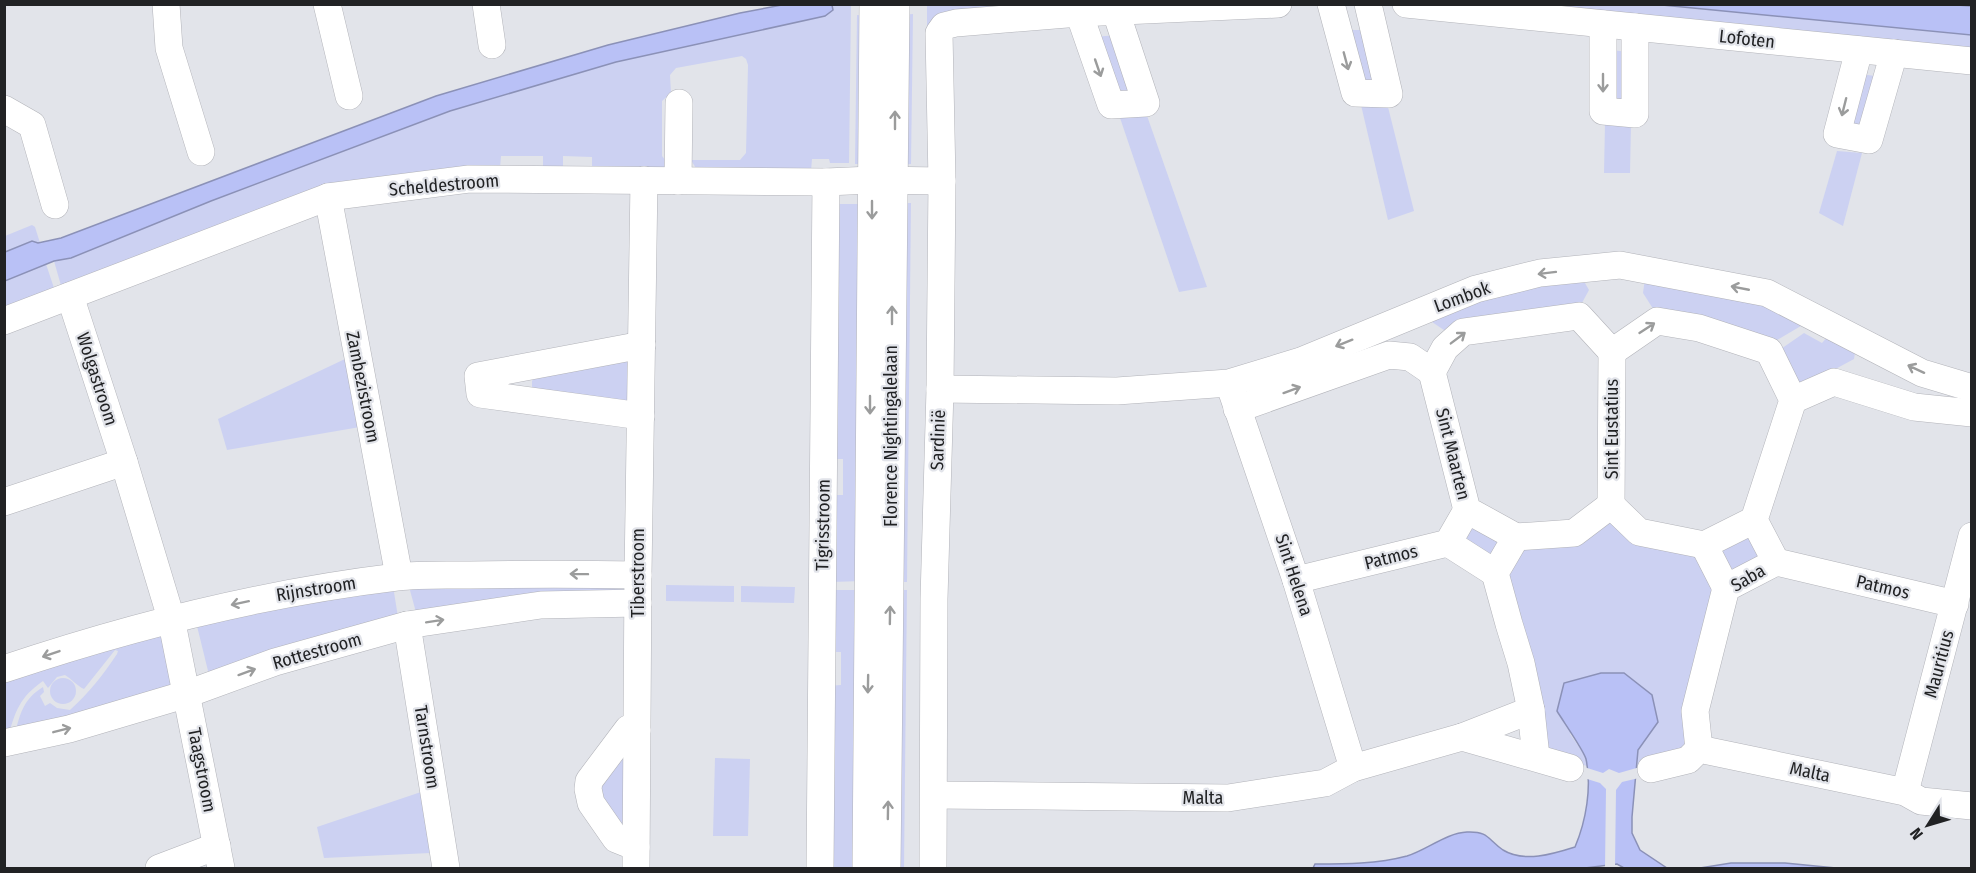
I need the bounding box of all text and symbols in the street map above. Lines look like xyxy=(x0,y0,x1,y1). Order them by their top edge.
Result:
street label: Lofoten xyxy=(1718,25,1776,53)
one-way arrow xyxy=(1341,51,1352,70)
one-way arrow xyxy=(1094,59,1105,77)
one-way arrow xyxy=(1597,72,1609,92)
one-way arrow xyxy=(1838,97,1850,116)
one-way arrow xyxy=(889,111,901,131)
street label: Scheldestroom xyxy=(388,169,500,201)
one-way arrow xyxy=(866,199,878,219)
one-way arrow xyxy=(1538,267,1558,278)
street label: Lombok xyxy=(1431,276,1494,317)
one-way arrow xyxy=(1731,282,1750,293)
one-way arrow xyxy=(886,306,898,326)
one-way arrow xyxy=(1638,321,1655,333)
street label: Zambezistroom xyxy=(341,329,385,445)
street label: Wolgastroom xyxy=(72,330,122,428)
one-way arrow xyxy=(1450,332,1466,344)
one-way arrow xyxy=(1335,338,1354,349)
street label: Florence Nightingalelaan xyxy=(880,345,902,527)
one-way arrow xyxy=(1907,363,1925,374)
street label: Sint Eustatius xyxy=(1601,378,1623,479)
one-way arrow xyxy=(1282,383,1301,394)
one-way arrow xyxy=(864,394,876,414)
street label: Sint Maarten xyxy=(1431,406,1475,502)
street label: Sardinië xyxy=(926,409,950,471)
street label: Tigrisstroom xyxy=(811,479,835,571)
street label: Tiberstroom xyxy=(627,528,649,618)
street label: Sint Helena xyxy=(1270,531,1318,619)
street label: Patmos xyxy=(1362,540,1420,574)
street label: Saba xyxy=(1727,559,1769,597)
one-way arrow xyxy=(570,568,590,580)
street label: Patmos xyxy=(1854,570,1912,604)
street label: Rijnstroom xyxy=(275,572,357,606)
one-way arrow xyxy=(230,598,249,610)
one-way arrow xyxy=(884,606,896,626)
one-way arrow xyxy=(425,615,445,626)
street label: Mauritius xyxy=(1919,627,1959,700)
street label: Rottestroom xyxy=(270,628,364,674)
one-way arrow xyxy=(42,649,61,660)
one-way arrow xyxy=(238,665,256,676)
one-way arrow xyxy=(862,673,874,693)
street label: Tarnstroom xyxy=(410,704,444,790)
one-way arrow xyxy=(52,724,71,736)
street label: Taagstroom xyxy=(183,726,221,814)
street label: Malta xyxy=(1788,757,1832,787)
street label: Malta xyxy=(1183,787,1224,809)
north arrow xyxy=(1898,795,1958,855)
one-way arrow xyxy=(882,801,894,821)
text: N xyxy=(1906,824,1927,843)

